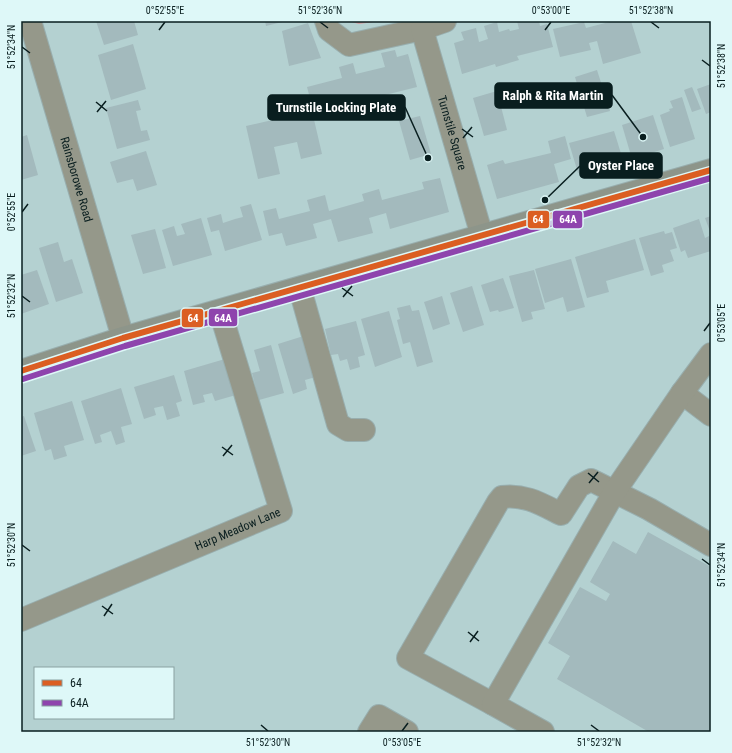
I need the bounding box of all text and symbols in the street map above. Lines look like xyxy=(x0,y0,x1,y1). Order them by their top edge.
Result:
text: 0°52'55"E xyxy=(146,5,184,16)
text: 51°52'36"N xyxy=(298,5,342,16)
text: 0°53'00"E xyxy=(532,5,570,16)
text: 51°52'38"N xyxy=(629,5,673,16)
text: 51°52'34"N xyxy=(6,25,17,69)
text: 51°52'38"N xyxy=(716,44,727,88)
callout: Ralph & Rita Martin xyxy=(495,83,612,108)
text: Ralph & Rita Martin xyxy=(503,88,603,103)
street label: Turnstile Square xyxy=(435,94,470,172)
callout: Turnstile Locking Plate xyxy=(268,95,405,120)
text: Turnstile Locking Plate xyxy=(276,100,396,115)
street label: Rainsborowe Road xyxy=(57,135,96,224)
callout: Oyster Place xyxy=(580,153,662,178)
text: Oyster Place xyxy=(588,158,654,173)
text: 0°52'55"E xyxy=(6,193,17,231)
line badge: 64 xyxy=(527,210,550,229)
line badge: 64A xyxy=(552,210,583,229)
text: 64 xyxy=(532,213,544,226)
text: 64A xyxy=(559,213,577,226)
text: 51°52'32"N xyxy=(6,274,17,318)
text: 0°53'05"E xyxy=(716,304,727,342)
line badge: 64 xyxy=(181,308,204,328)
line badge: 64A xyxy=(208,308,238,327)
text: 64 xyxy=(187,312,199,325)
text: 64A xyxy=(214,312,232,325)
street label: Harp Meadow Lane xyxy=(193,505,283,553)
text: 51°52'30"N xyxy=(6,523,17,567)
text: 51°52'34"N xyxy=(716,543,727,587)
legend xyxy=(34,667,174,719)
text: 64 xyxy=(70,676,82,690)
text: 64A xyxy=(70,696,89,710)
text: 51°52'30"N xyxy=(246,737,290,748)
text: 0°53'05"E xyxy=(383,737,421,748)
text: 51°52'32"N xyxy=(577,737,621,748)

